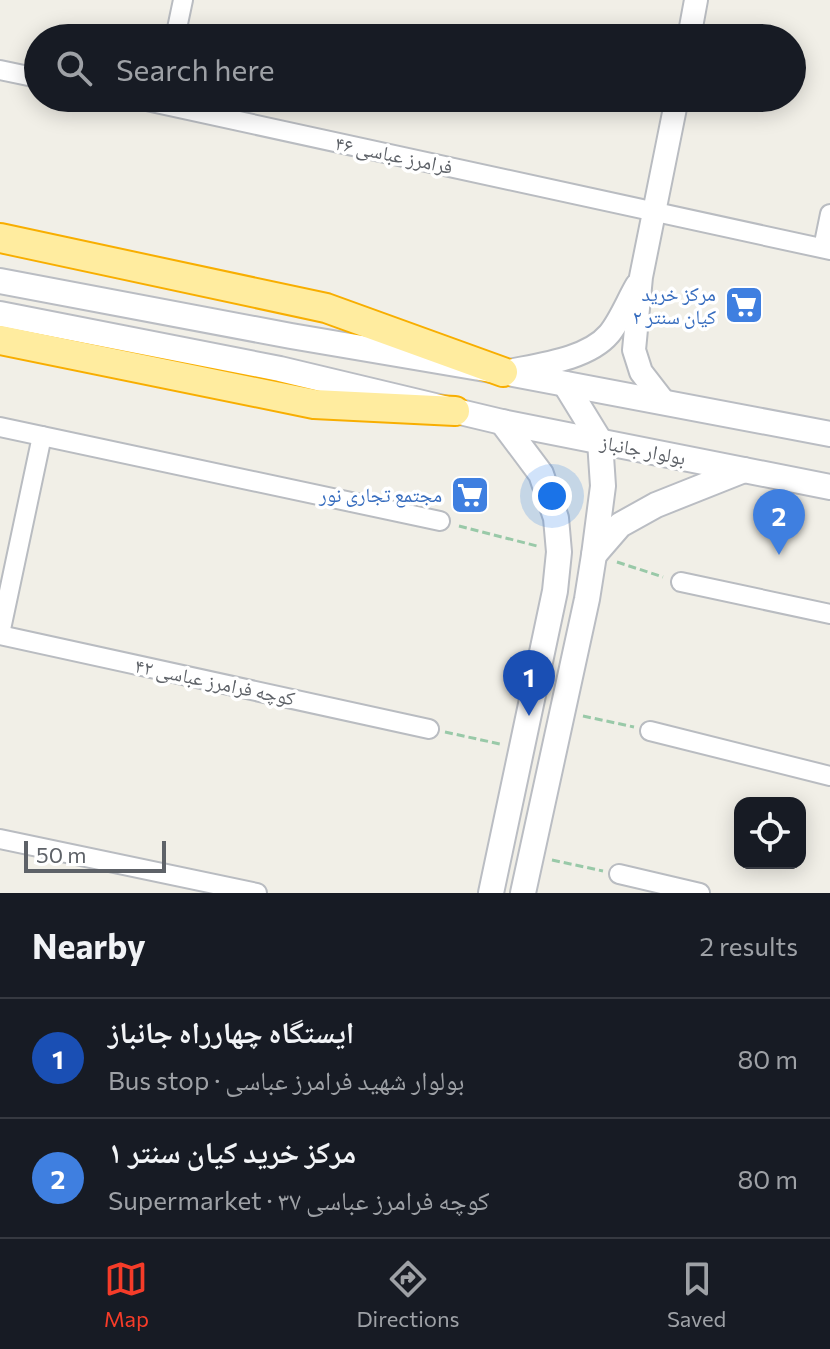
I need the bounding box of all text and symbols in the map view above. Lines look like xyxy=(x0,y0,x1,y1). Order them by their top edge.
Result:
search box xyxy=(24,24,806,112)
icon: search xyxy=(52,46,96,90)
text: Search here xyxy=(116,50,275,87)
street label: فرامرز عباسی ۴۶ xyxy=(333,130,455,179)
place label: مرکز خرید کیان سنتر ۲ xyxy=(633,281,716,329)
supermarket icon: مرکز خرید کیان سنتر ۲ xyxy=(723,284,765,326)
street label: بولوار جانباز xyxy=(597,429,688,470)
supermarket icon: مجتمع تجاری نور xyxy=(449,474,491,516)
your location xyxy=(532,476,572,516)
place label: مجتمع تجاری نور xyxy=(318,482,442,508)
pin: 2 xyxy=(753,489,805,555)
pin: 1 xyxy=(503,650,555,716)
street label: کوچه فرامرز عباسی ۴۲ xyxy=(133,652,297,711)
map controls xyxy=(734,797,806,869)
button: locate xyxy=(734,797,806,869)
scale bar xyxy=(24,837,166,873)
text: 50 m xyxy=(36,841,86,868)
text: Nearby xyxy=(32,924,146,966)
text: 2 results xyxy=(700,930,798,961)
text: ایستگاه چهارراه جانباز xyxy=(108,1012,354,1049)
text: 1 xyxy=(52,1043,64,1074)
text: 80 m xyxy=(738,1043,798,1074)
text: Bus stop · بولوار شهید فرامرز عباسی xyxy=(108,1064,465,1095)
text: مرکز خرید کیان سنتر ۱ xyxy=(108,1132,356,1169)
text: 2 xyxy=(51,1163,65,1194)
text: 80 m xyxy=(738,1163,798,1194)
text: Supermarket · کوچه فرامرز عباسی ۳۷ xyxy=(108,1184,490,1215)
tab: Map xyxy=(104,1257,149,1332)
tab: Directions xyxy=(356,1257,460,1332)
tab: Saved xyxy=(667,1257,726,1332)

